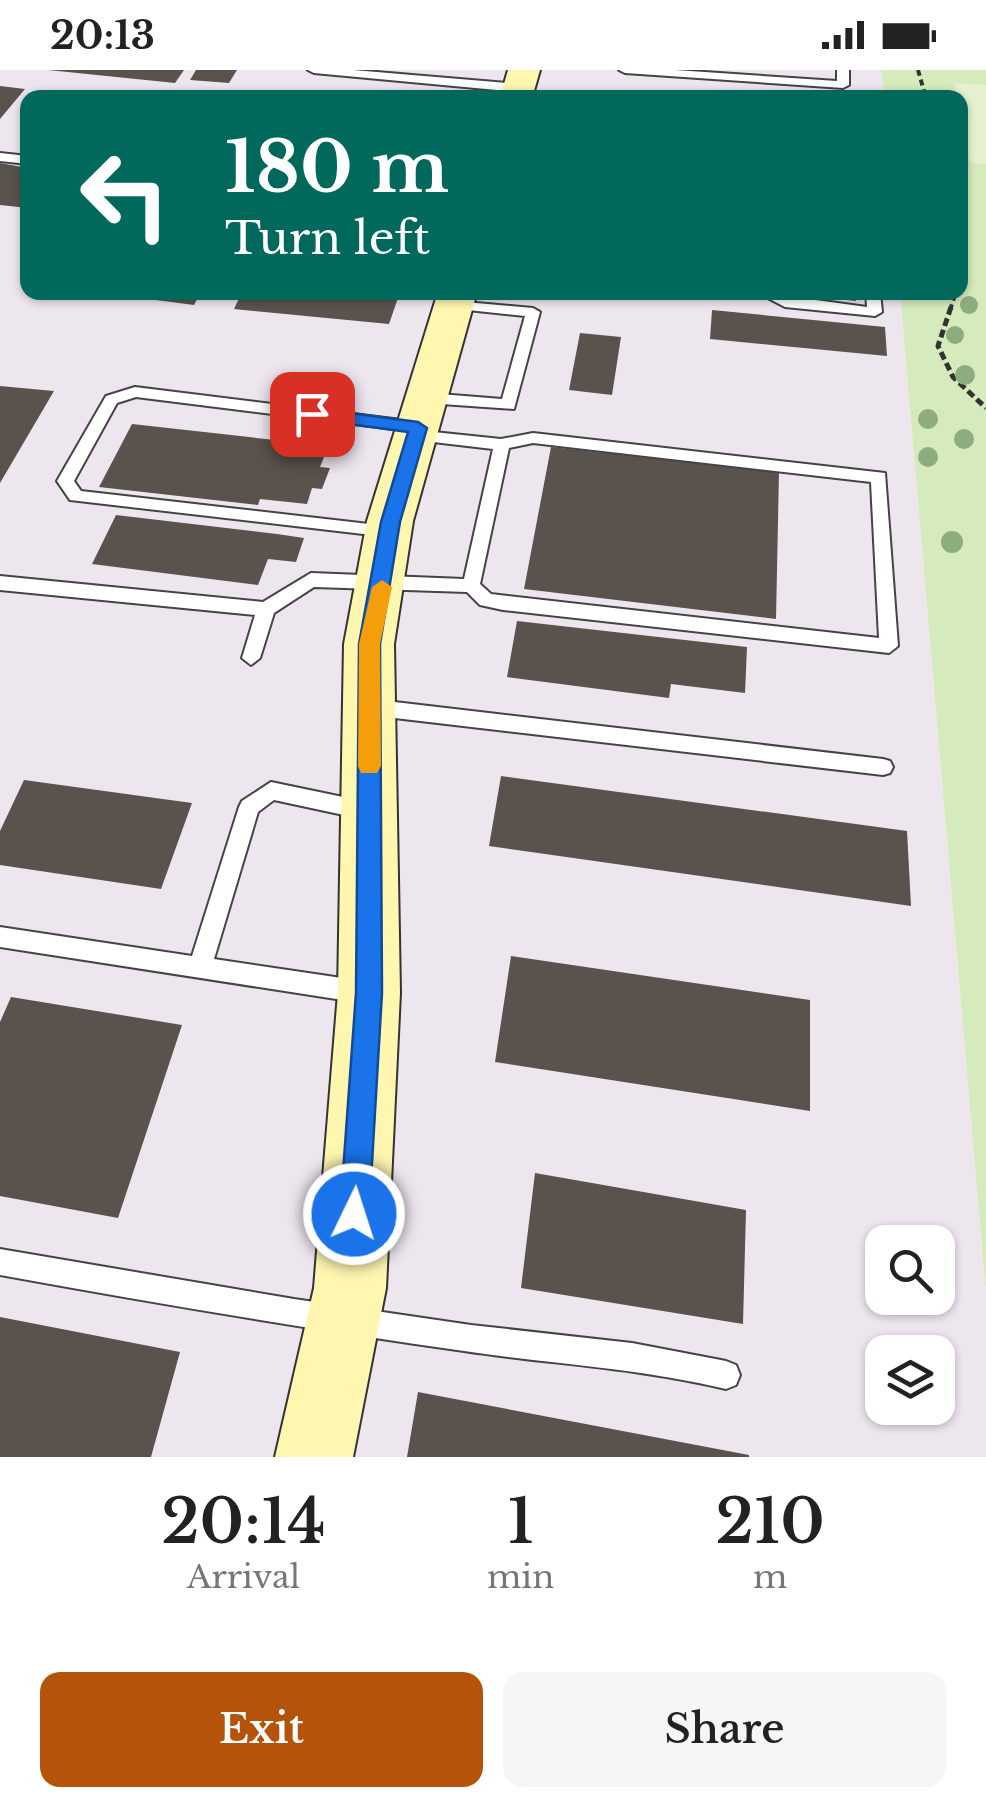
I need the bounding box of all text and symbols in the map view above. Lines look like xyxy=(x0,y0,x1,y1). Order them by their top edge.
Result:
text: 20:13 xyxy=(50,12,155,59)
text: 180 m xyxy=(225,124,449,211)
icon: left xyxy=(60,130,190,260)
text: Turn left xyxy=(225,210,430,266)
pin xyxy=(270,372,355,457)
icon: arrive xyxy=(285,387,340,442)
position arrow xyxy=(302,1162,406,1266)
map controls xyxy=(865,1225,955,1425)
button: search xyxy=(865,1225,955,1315)
button: layers xyxy=(865,1335,955,1425)
text: 20:14 xyxy=(161,1485,326,1559)
text: 1 xyxy=(507,1485,534,1559)
text: 210 xyxy=(716,1485,825,1559)
text: Arrival xyxy=(187,1557,300,1597)
text: min xyxy=(487,1557,554,1597)
text: m xyxy=(753,1557,787,1597)
button: Exit xyxy=(40,1672,483,1787)
button: Share xyxy=(503,1672,946,1787)

